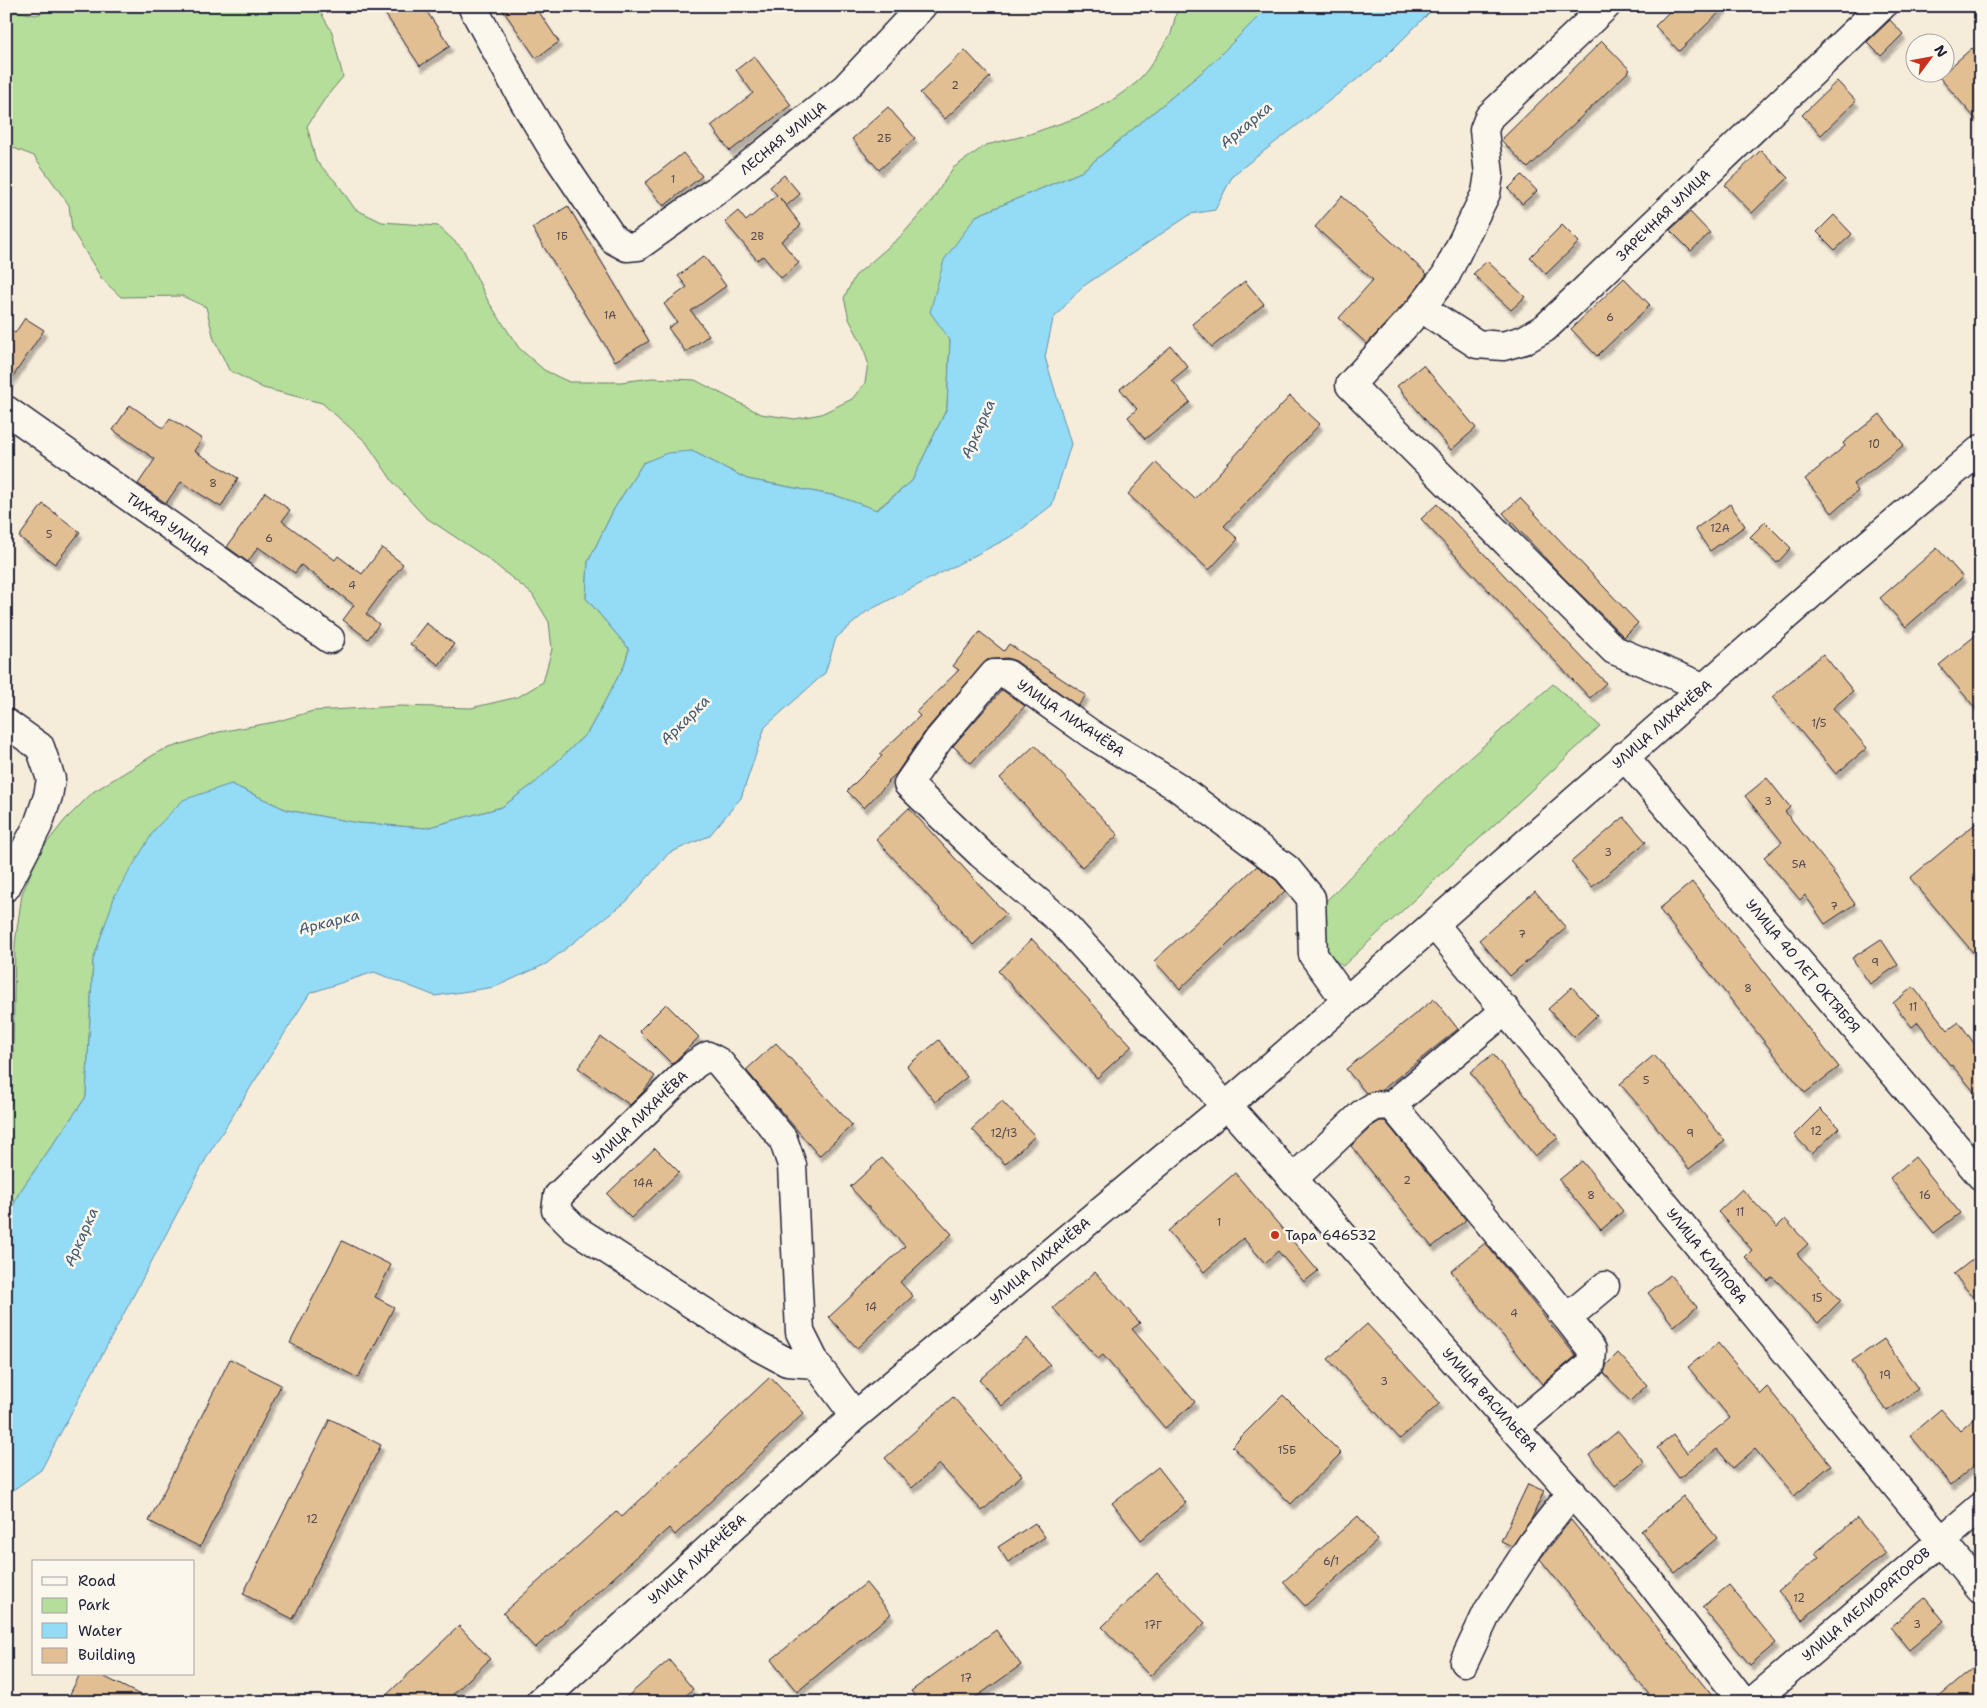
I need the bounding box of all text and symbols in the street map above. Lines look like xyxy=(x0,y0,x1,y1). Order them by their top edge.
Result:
north arrow xyxy=(1904,32,1954,82)
text: N xyxy=(1930,42,1952,61)
house number: 2 xyxy=(951,78,959,93)
street label: ЛЕСНАЯ УЛИЦА xyxy=(736,97,830,179)
water label: Аркарка xyxy=(1216,97,1276,153)
house number: 2Б xyxy=(877,131,891,146)
street label: ЗАРЕЧНАЯ УЛИЦА xyxy=(1612,165,1714,265)
house number: 1 xyxy=(671,172,675,187)
house number: 1Б xyxy=(556,229,568,244)
house number: 2В xyxy=(750,229,765,244)
house number: 1А xyxy=(604,308,616,323)
house number: 6 xyxy=(1606,310,1614,325)
water label: Аркарка xyxy=(956,396,1000,462)
house number: 10 xyxy=(1868,437,1880,452)
house number: 8 xyxy=(209,476,217,491)
street label: ТИХАЯ УЛИЦА xyxy=(123,488,213,560)
house number: 12А xyxy=(1710,521,1730,536)
house number: 5 xyxy=(46,527,53,542)
house number: 6 xyxy=(265,531,273,546)
house number: 4 xyxy=(348,578,356,593)
street label: УЛИЦА ЛИХАЧЁВА xyxy=(1014,675,1128,761)
street label: УЛИЦА ЛИХАЧЁВА xyxy=(1608,676,1716,772)
water label: Аркарка xyxy=(656,691,714,749)
house number: 1/5 xyxy=(1811,716,1827,731)
house number: 3 xyxy=(1764,794,1772,809)
house number: 3 xyxy=(1604,845,1612,860)
house number: 5А xyxy=(1792,857,1806,872)
street label: УЛИЦА 40 ЛЕТ ОКТЯБРЯ xyxy=(1742,896,1864,1036)
house number: 7 xyxy=(1830,899,1838,914)
water label: Аркарка xyxy=(296,905,362,939)
house number: 7 xyxy=(1518,927,1526,942)
house number: 9 xyxy=(1871,955,1879,970)
house number: 8 xyxy=(1744,981,1752,996)
house number: 11 xyxy=(1909,1000,1917,1015)
street label: УЛИЦА ЛИХАЧЁВА xyxy=(588,1067,692,1167)
house number: 5 xyxy=(1643,1073,1650,1088)
house number: 12 xyxy=(1810,1124,1822,1139)
house number: 12/13 xyxy=(990,1126,1018,1141)
house number: 9 xyxy=(1686,1126,1694,1141)
house number: 2 xyxy=(1403,1173,1411,1188)
house number: 14А xyxy=(633,1176,653,1191)
house number: 8 xyxy=(1587,1188,1595,1203)
house number: 16 xyxy=(1919,1188,1931,1203)
water label: Аркарка xyxy=(59,1204,103,1270)
street label: УЛИЦА КЛИПОВА xyxy=(1663,1204,1751,1308)
house number: 11 xyxy=(1736,1205,1744,1220)
street label: УЛИЦА ЛИХАЧЁВА xyxy=(986,1214,1094,1308)
house number: 1 xyxy=(1217,1215,1221,1230)
place label: Тара 646532 xyxy=(1285,1226,1377,1244)
marker: Тара 646532 xyxy=(1269,1229,1281,1241)
house number: 15 xyxy=(1811,1291,1823,1306)
house number: 14 xyxy=(865,1300,877,1315)
house number: 4 xyxy=(1510,1306,1518,1321)
street label: УЛИЦА ВАСИЛЬЕВА xyxy=(1438,1344,1542,1456)
house number: 19 xyxy=(1879,1368,1891,1383)
house number: 3 xyxy=(1380,1374,1388,1389)
house number: 15Б xyxy=(1278,1443,1296,1458)
street label: УЛИЦА ЛИХАЧЁВА xyxy=(644,1510,750,1608)
house number: 12 xyxy=(306,1512,318,1527)
street label: УЛИЦА МЕЛИОРАТОРОВ xyxy=(1798,1543,1934,1665)
house number: 6/1 xyxy=(1323,1554,1339,1569)
legend xyxy=(32,1560,195,1676)
text: Road xyxy=(78,1571,116,1591)
house number: 12 xyxy=(1793,1591,1805,1606)
text: Park xyxy=(78,1595,110,1615)
house number: 3 xyxy=(1913,1617,1921,1632)
house number: 17Г xyxy=(1144,1618,1162,1633)
text: Water xyxy=(78,1621,122,1641)
text: Building xyxy=(78,1645,135,1665)
house number: 17 xyxy=(960,1671,972,1686)

